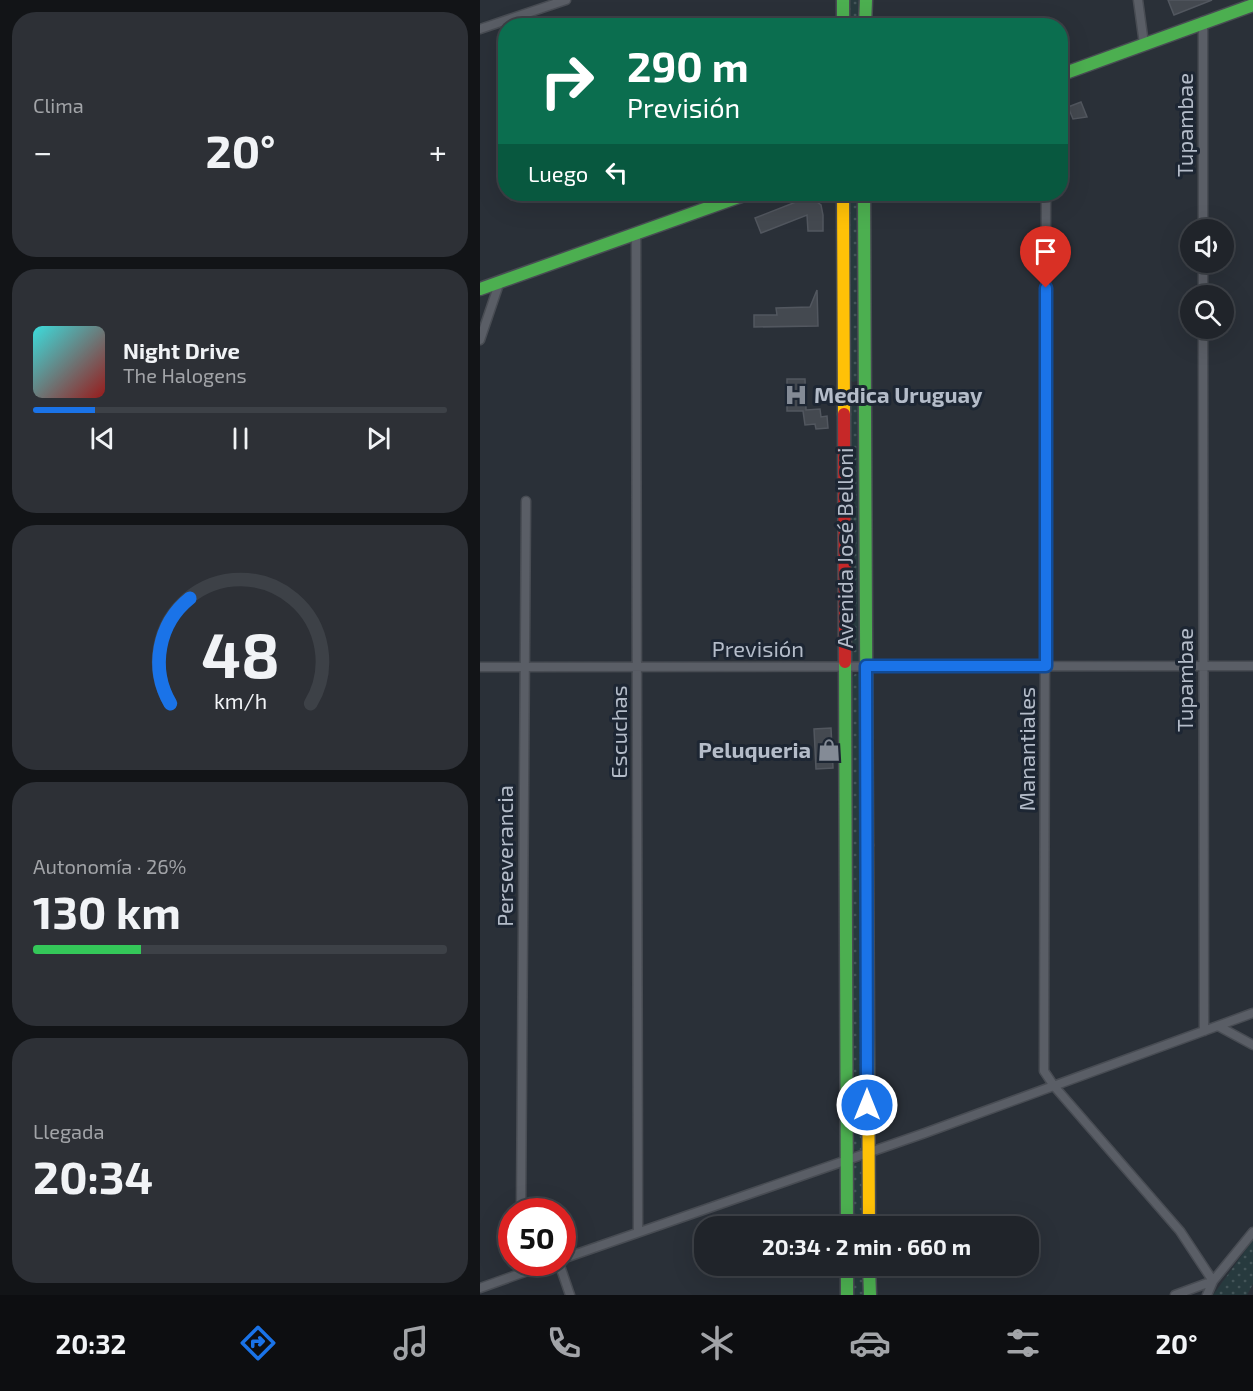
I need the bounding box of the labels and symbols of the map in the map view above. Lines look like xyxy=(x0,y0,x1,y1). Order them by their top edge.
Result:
street label: Tupambae xyxy=(1171,73,1197,177)
pin xyxy=(1020,226,1071,288)
place label: Medica Uruguay xyxy=(814,381,983,408)
hospital icon: Medica Uruguay xyxy=(783,382,809,408)
street label: Avenida José Belloni xyxy=(831,447,857,649)
street label: Tupambae xyxy=(1171,628,1197,732)
street label: Previsión xyxy=(712,635,804,661)
street label: Escuchas xyxy=(605,685,631,779)
street label: Manantiales xyxy=(1013,687,1039,811)
place label: Peluqueria xyxy=(698,736,811,762)
shop icon: Peluqueria xyxy=(816,737,842,763)
street label: Perseverancia xyxy=(491,785,517,927)
position arrow xyxy=(835,1073,899,1137)
speed limit sign: 50 xyxy=(498,1198,576,1276)

